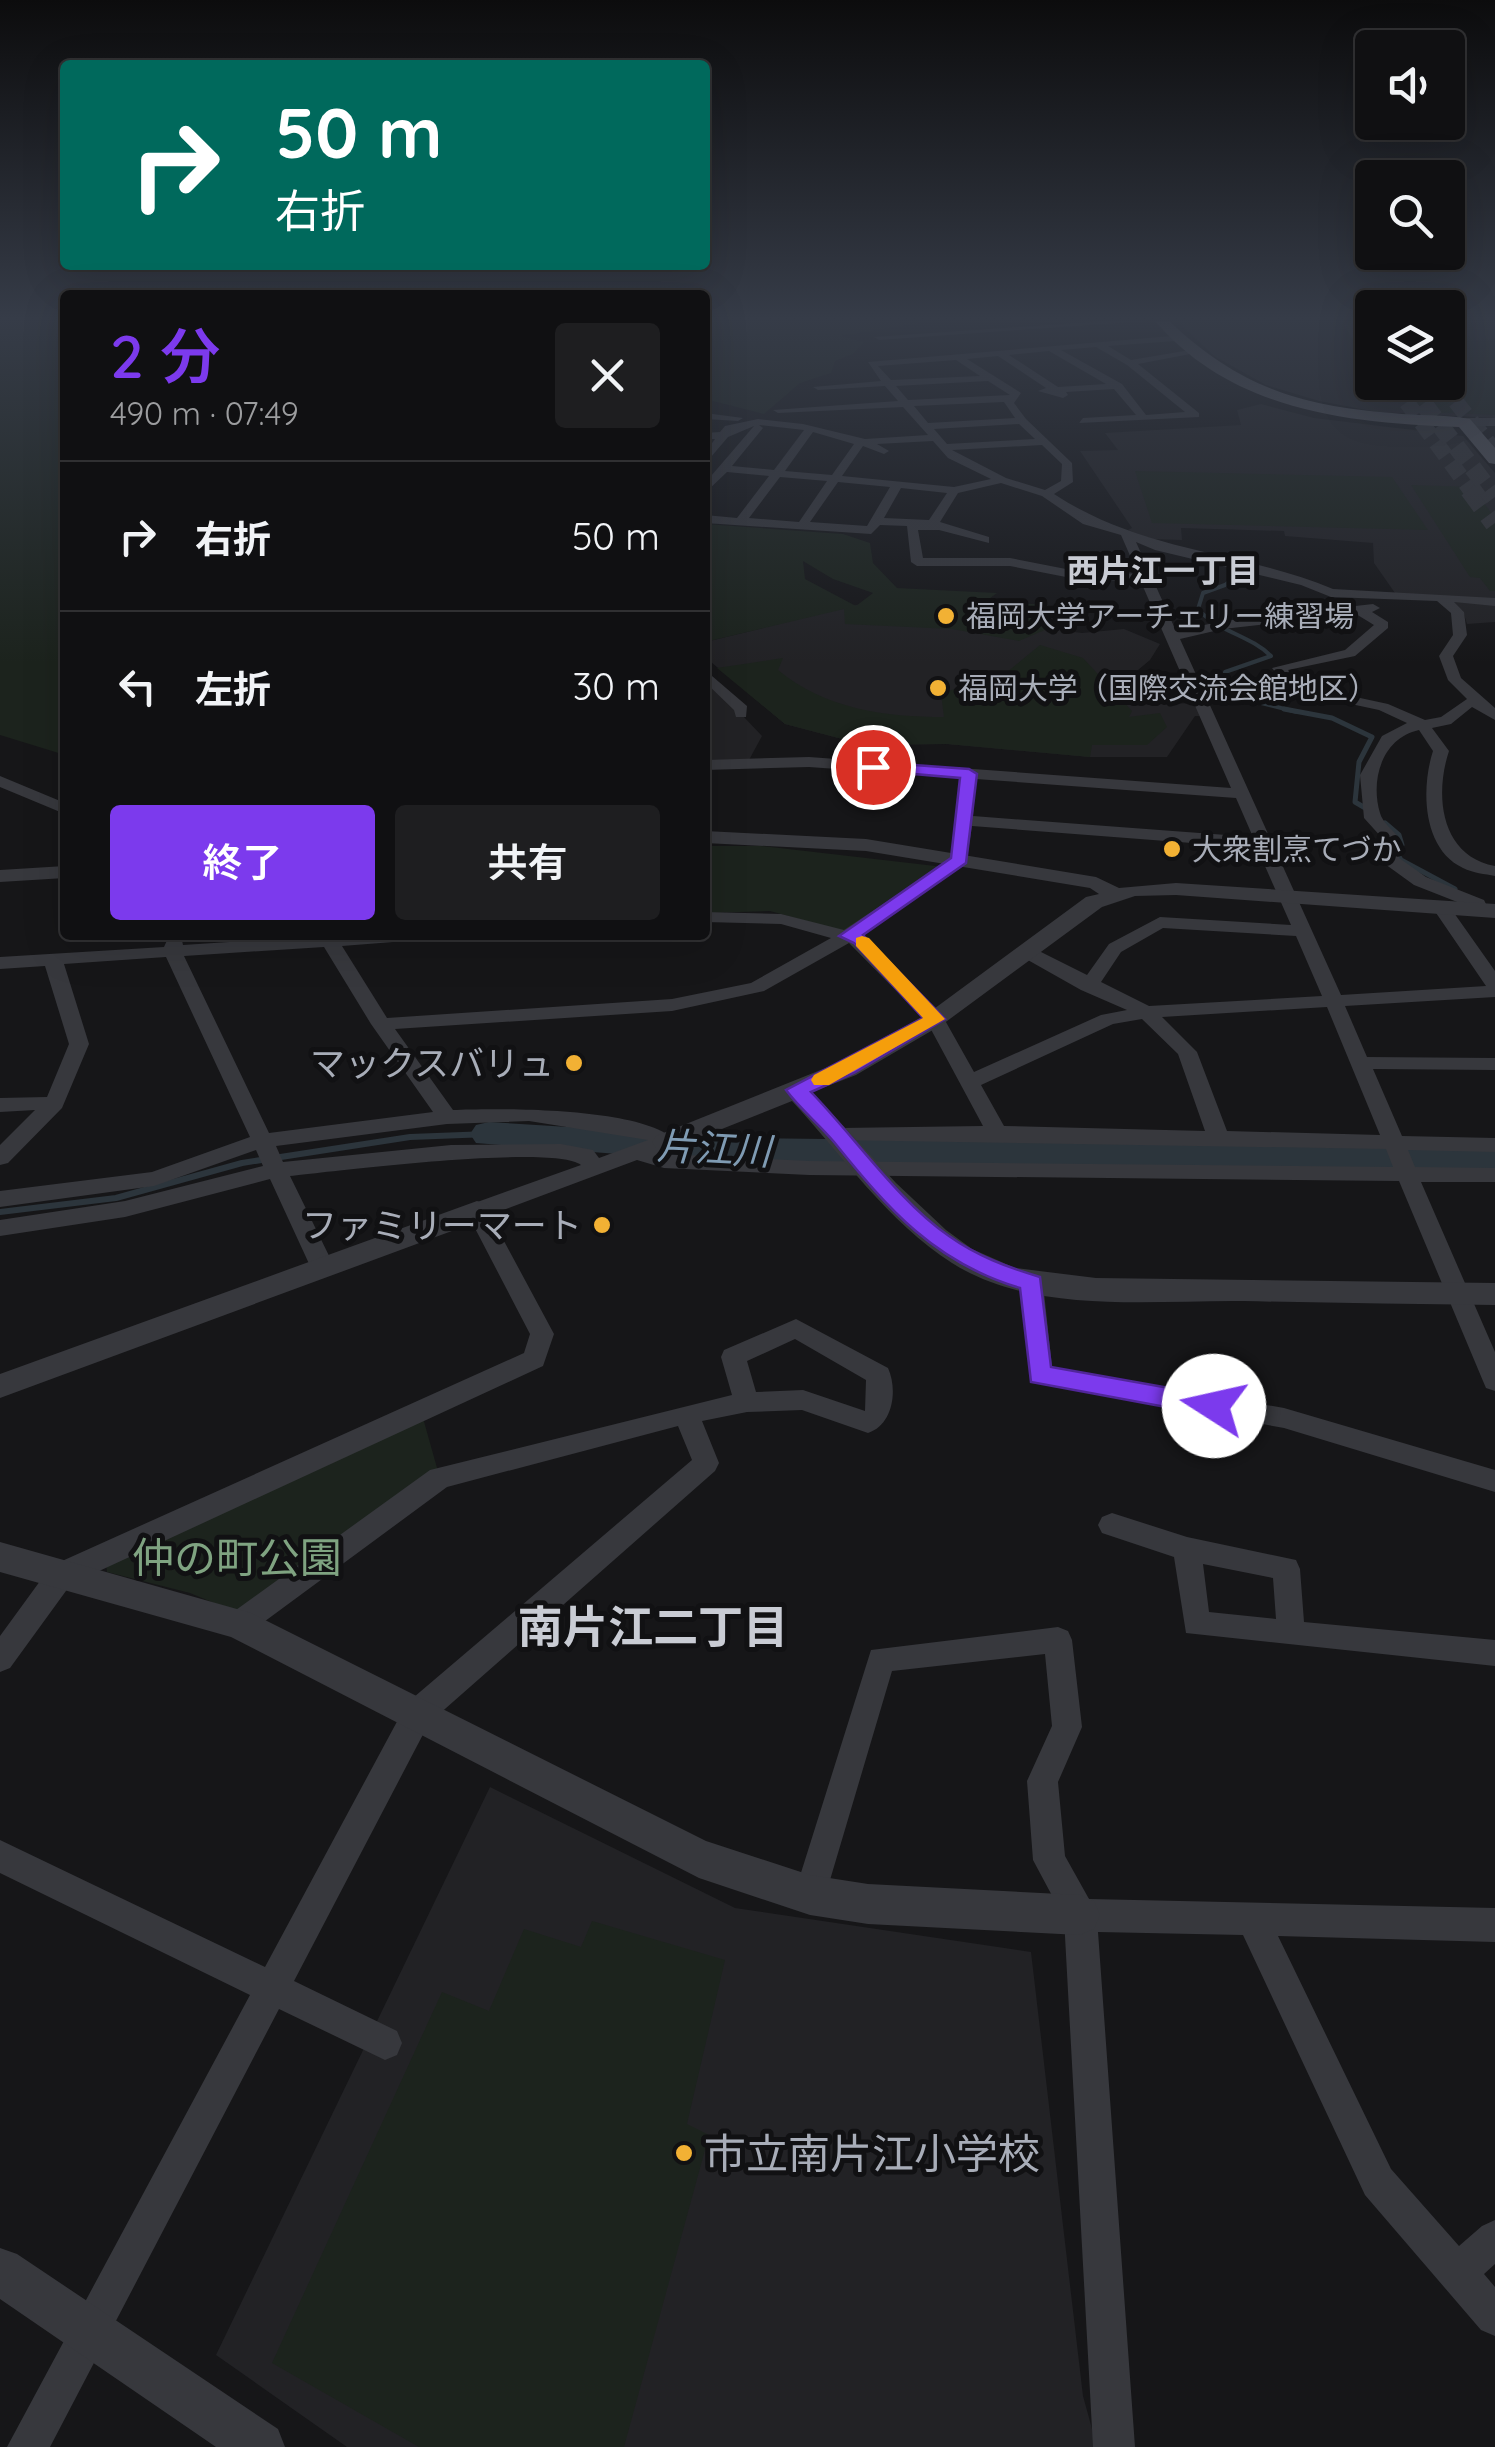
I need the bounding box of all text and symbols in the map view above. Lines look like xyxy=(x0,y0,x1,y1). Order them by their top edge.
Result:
map controls xyxy=(1355,30,1465,400)
button: sound xyxy=(1355,30,1465,140)
text: 50 m xyxy=(275,88,442,176)
icon: right xyxy=(110,100,240,230)
button: search xyxy=(1355,160,1465,270)
text: 右折 xyxy=(275,182,365,238)
button: layers xyxy=(1355,290,1465,400)
text: 2 分 xyxy=(110,318,221,393)
button: close xyxy=(555,323,660,428)
text: 490 m · 07:49 xyxy=(110,393,299,433)
icon: right xyxy=(110,509,165,564)
text: 50 m xyxy=(572,512,660,560)
text: 右折 xyxy=(195,515,271,563)
district label: 西片江一丁目 xyxy=(1067,550,1259,590)
place label: 福岡大学アーチェリー練習場 xyxy=(966,597,1354,635)
marker: 福岡大学アーチェリー練習場 xyxy=(935,605,957,627)
icon: left xyxy=(110,659,165,714)
text: 30 m xyxy=(572,662,660,710)
text: 左折 xyxy=(195,665,271,713)
place label: 福岡大学（国際交流会館地区） xyxy=(958,669,1378,707)
marker: 福岡大学（国際交流会館地区） xyxy=(927,677,949,699)
pin xyxy=(831,725,916,810)
icon: arrive xyxy=(846,740,901,795)
button: 終了 xyxy=(110,805,375,920)
button: 共有 xyxy=(395,805,660,920)
place label: 大衆割烹てづか xyxy=(1192,830,1401,868)
marker: 大衆割烹てづか xyxy=(1161,838,1183,860)
place label: マックスバリュ xyxy=(310,1041,554,1085)
marker: マックスバリュ xyxy=(563,1052,585,1074)
water label: 片江川 xyxy=(656,1121,776,1175)
place label: ファミリーマート xyxy=(302,1203,582,1247)
marker: ファミリーマート xyxy=(591,1214,613,1236)
position arrow xyxy=(1162,1354,1266,1458)
park label: 仲の町公園 xyxy=(132,1531,342,1584)
district label: 南片江二丁目 xyxy=(518,1598,788,1654)
place label: 市立南片江小学校 xyxy=(704,2127,1040,2180)
marker: 市立南片江小学校 xyxy=(673,2142,695,2164)

